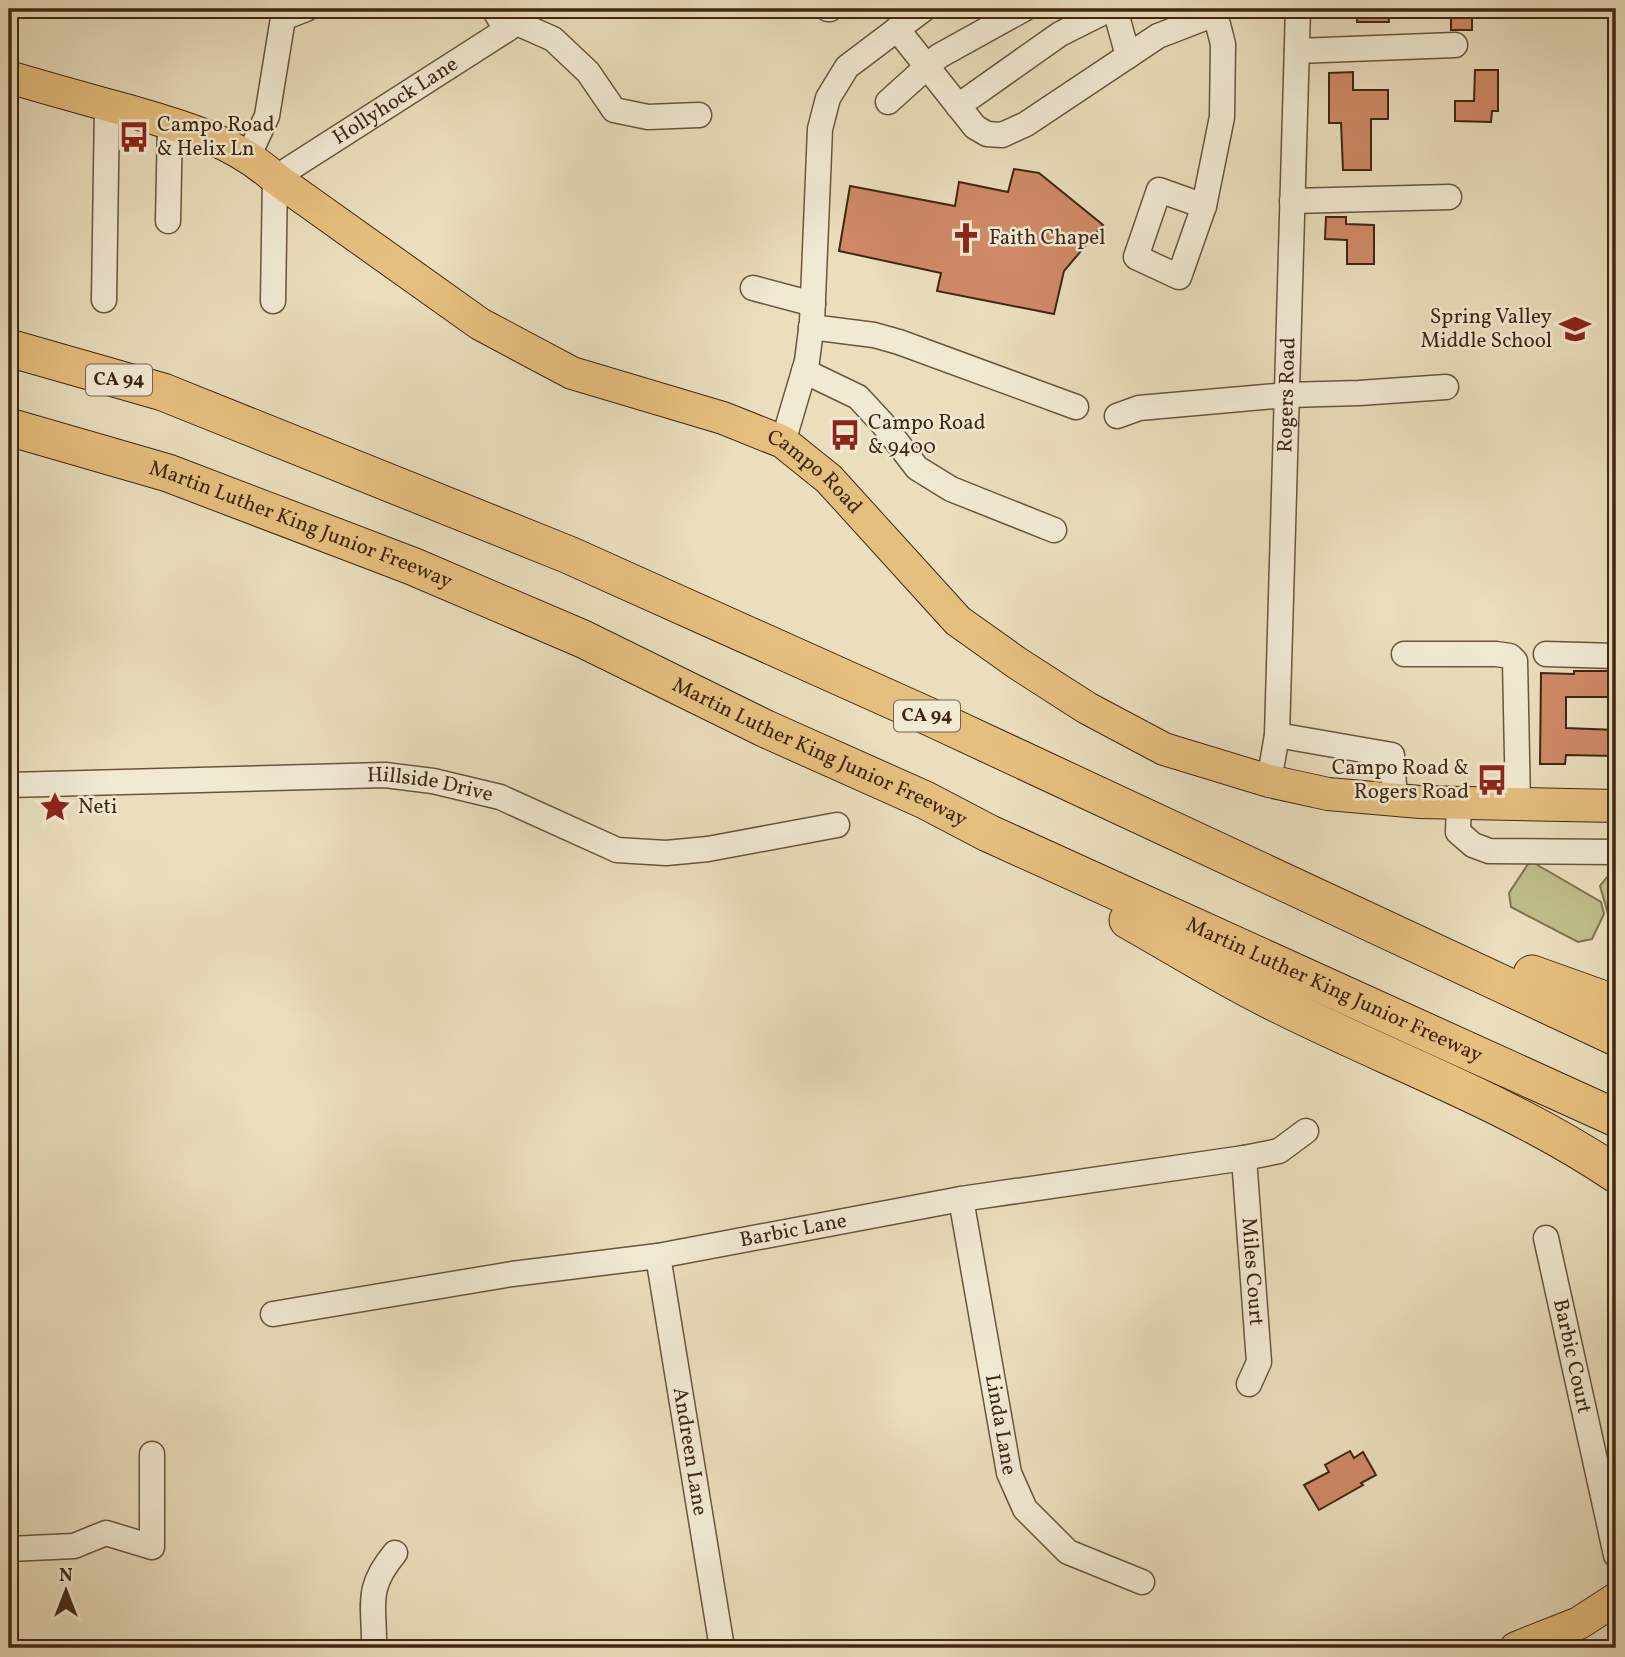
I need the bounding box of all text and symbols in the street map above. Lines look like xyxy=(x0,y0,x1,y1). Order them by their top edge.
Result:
street label: Hollyhock Lane xyxy=(327,50,464,152)
place label: Campo Road & Helix Ln xyxy=(157,111,275,164)
bus stop icon: Campo Road & Helix Ln xyxy=(117,120,151,154)
church icon: Faith Chapel xyxy=(949,221,983,255)
place label: Faith Chapel xyxy=(989,224,1106,253)
place label: Spring Valley Middle School xyxy=(1421,303,1553,356)
school or university icon: Spring Valley Middle School xyxy=(1558,312,1592,346)
street label: Rogers Road xyxy=(1271,337,1303,453)
road number: CA 94 xyxy=(86,364,152,396)
place label: Campo Road & 9400 xyxy=(868,409,986,462)
bus stop icon: Campo Road & 9400 xyxy=(828,418,862,452)
street label: Campo Road xyxy=(763,423,869,520)
street label: Martin Luther King Junior Freeway xyxy=(146,454,458,596)
street label: Martin Luther King Junior Freeway xyxy=(667,671,973,834)
road number: CA 94 xyxy=(894,701,960,732)
place label: Campo Road & Rogers Road xyxy=(1332,754,1469,807)
street label: Hillside Drive xyxy=(367,760,496,809)
bus stop icon: Campo Road & Rogers Road xyxy=(1475,763,1509,797)
place icon: Neti xyxy=(38,790,72,824)
place label: Neti xyxy=(78,793,117,822)
street label: Martin Luther King Junior Freeway xyxy=(1181,910,1488,1070)
street label: Barbic Lane xyxy=(737,1206,849,1255)
street label: Miles Court xyxy=(1234,1217,1271,1327)
street label: Barbic Court xyxy=(1545,1296,1599,1416)
street label: Linda Lane xyxy=(977,1372,1024,1477)
street label: Andreen Lane xyxy=(665,1385,715,1518)
north arrow xyxy=(32,1556,102,1626)
text: N xyxy=(59,1563,73,1589)

